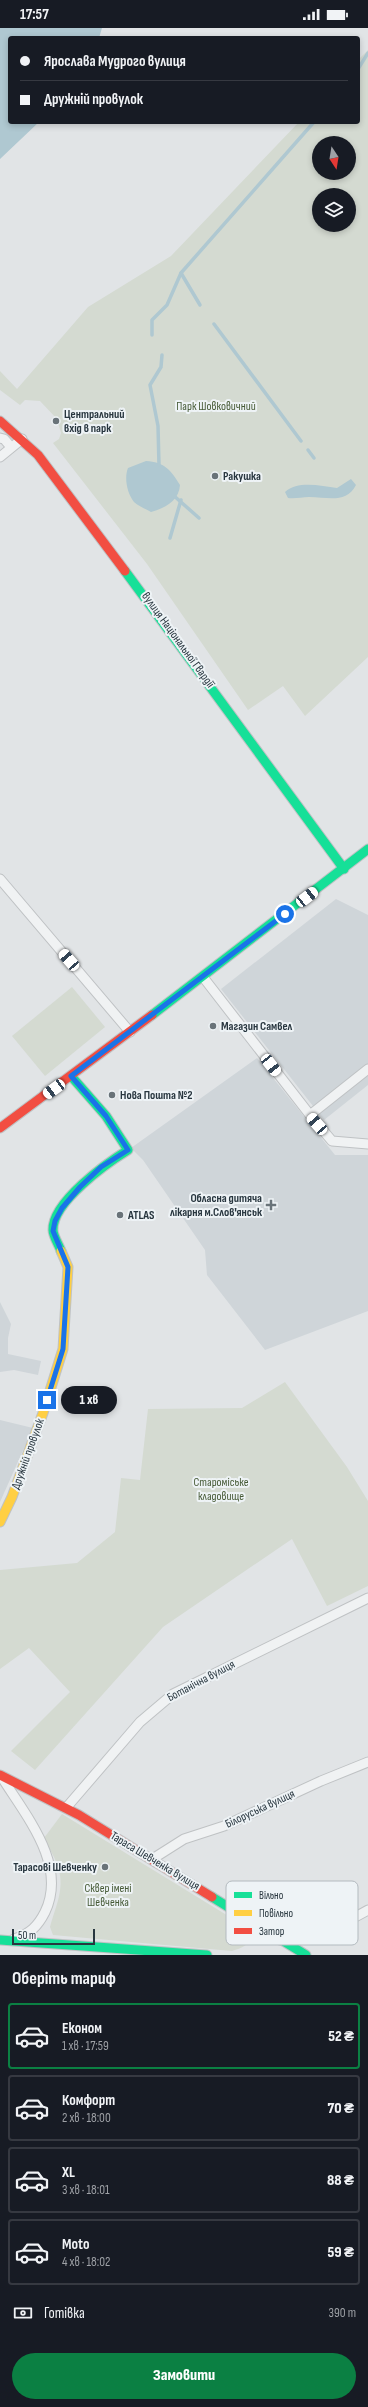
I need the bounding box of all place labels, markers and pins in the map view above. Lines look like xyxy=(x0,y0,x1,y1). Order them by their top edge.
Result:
place label: Центральний вхід в парк xyxy=(64,407,124,436)
marker: Центральний вхід в парк xyxy=(51,416,61,426)
place label: Ракушка xyxy=(223,469,261,484)
marker: Ракушка xyxy=(210,471,220,481)
place label: Магазин Самвел xyxy=(221,1019,293,1034)
marker: Магазин Самвел xyxy=(208,1021,218,1031)
place label: Нова Пошта №2 xyxy=(120,1088,193,1103)
marker: Нова Пошта №2 xyxy=(107,1090,117,1100)
place label: Обласна дитяча лікарня м.Слов'янськ xyxy=(170,1191,263,1220)
marker: Обласна дитяча лікарня м.Слов'янськ xyxy=(265,1199,277,1211)
place label: ATLAS xyxy=(127,1208,155,1223)
marker: ATLAS xyxy=(115,1210,125,1220)
place label: Тарасові Шевченку xyxy=(13,1860,97,1875)
marker: Тарасові Шевченку xyxy=(100,1862,110,1872)

